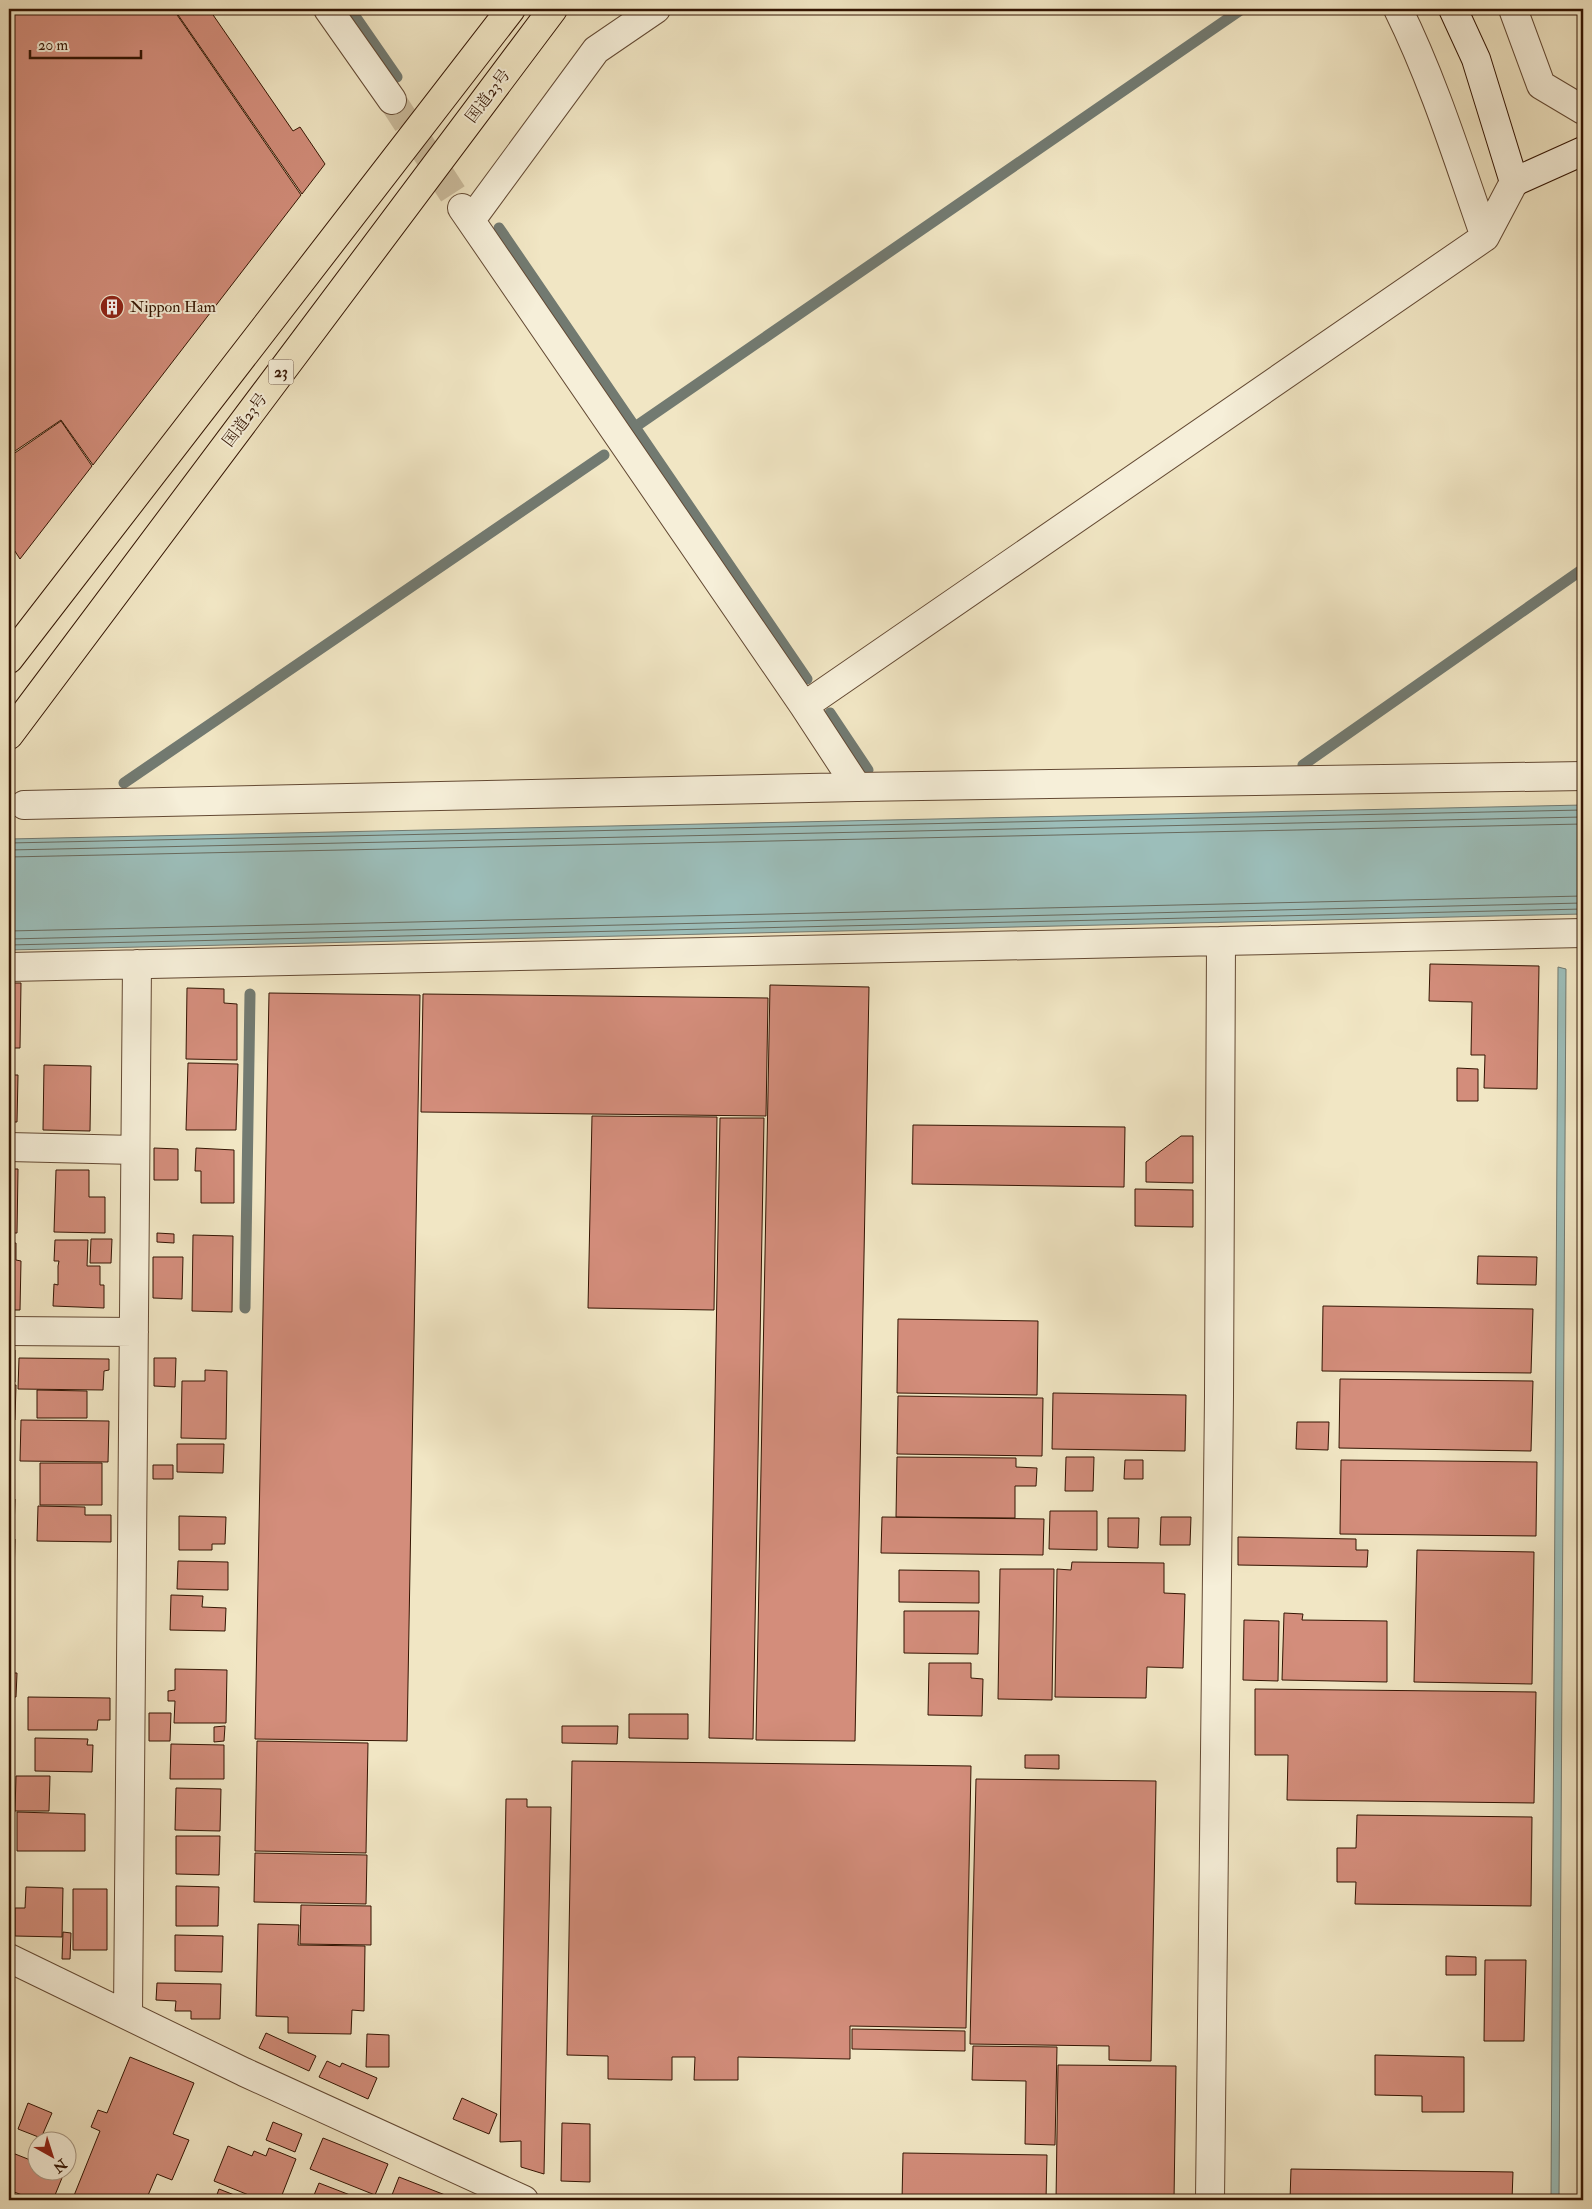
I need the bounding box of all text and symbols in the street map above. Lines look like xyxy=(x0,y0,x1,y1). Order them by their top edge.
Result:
scale bar xyxy=(30,28,141,60)
text: 20 m xyxy=(38,36,68,55)
street label: 国道23号 xyxy=(461,65,515,127)
building icon: Nippon Ham xyxy=(99,294,125,320)
place label: Nippon Ham xyxy=(130,297,217,318)
road number: 23 xyxy=(268,360,294,384)
street label: 国道23号 xyxy=(218,389,272,451)
north arrow xyxy=(28,2132,78,2182)
text: N xyxy=(49,2155,71,2177)

